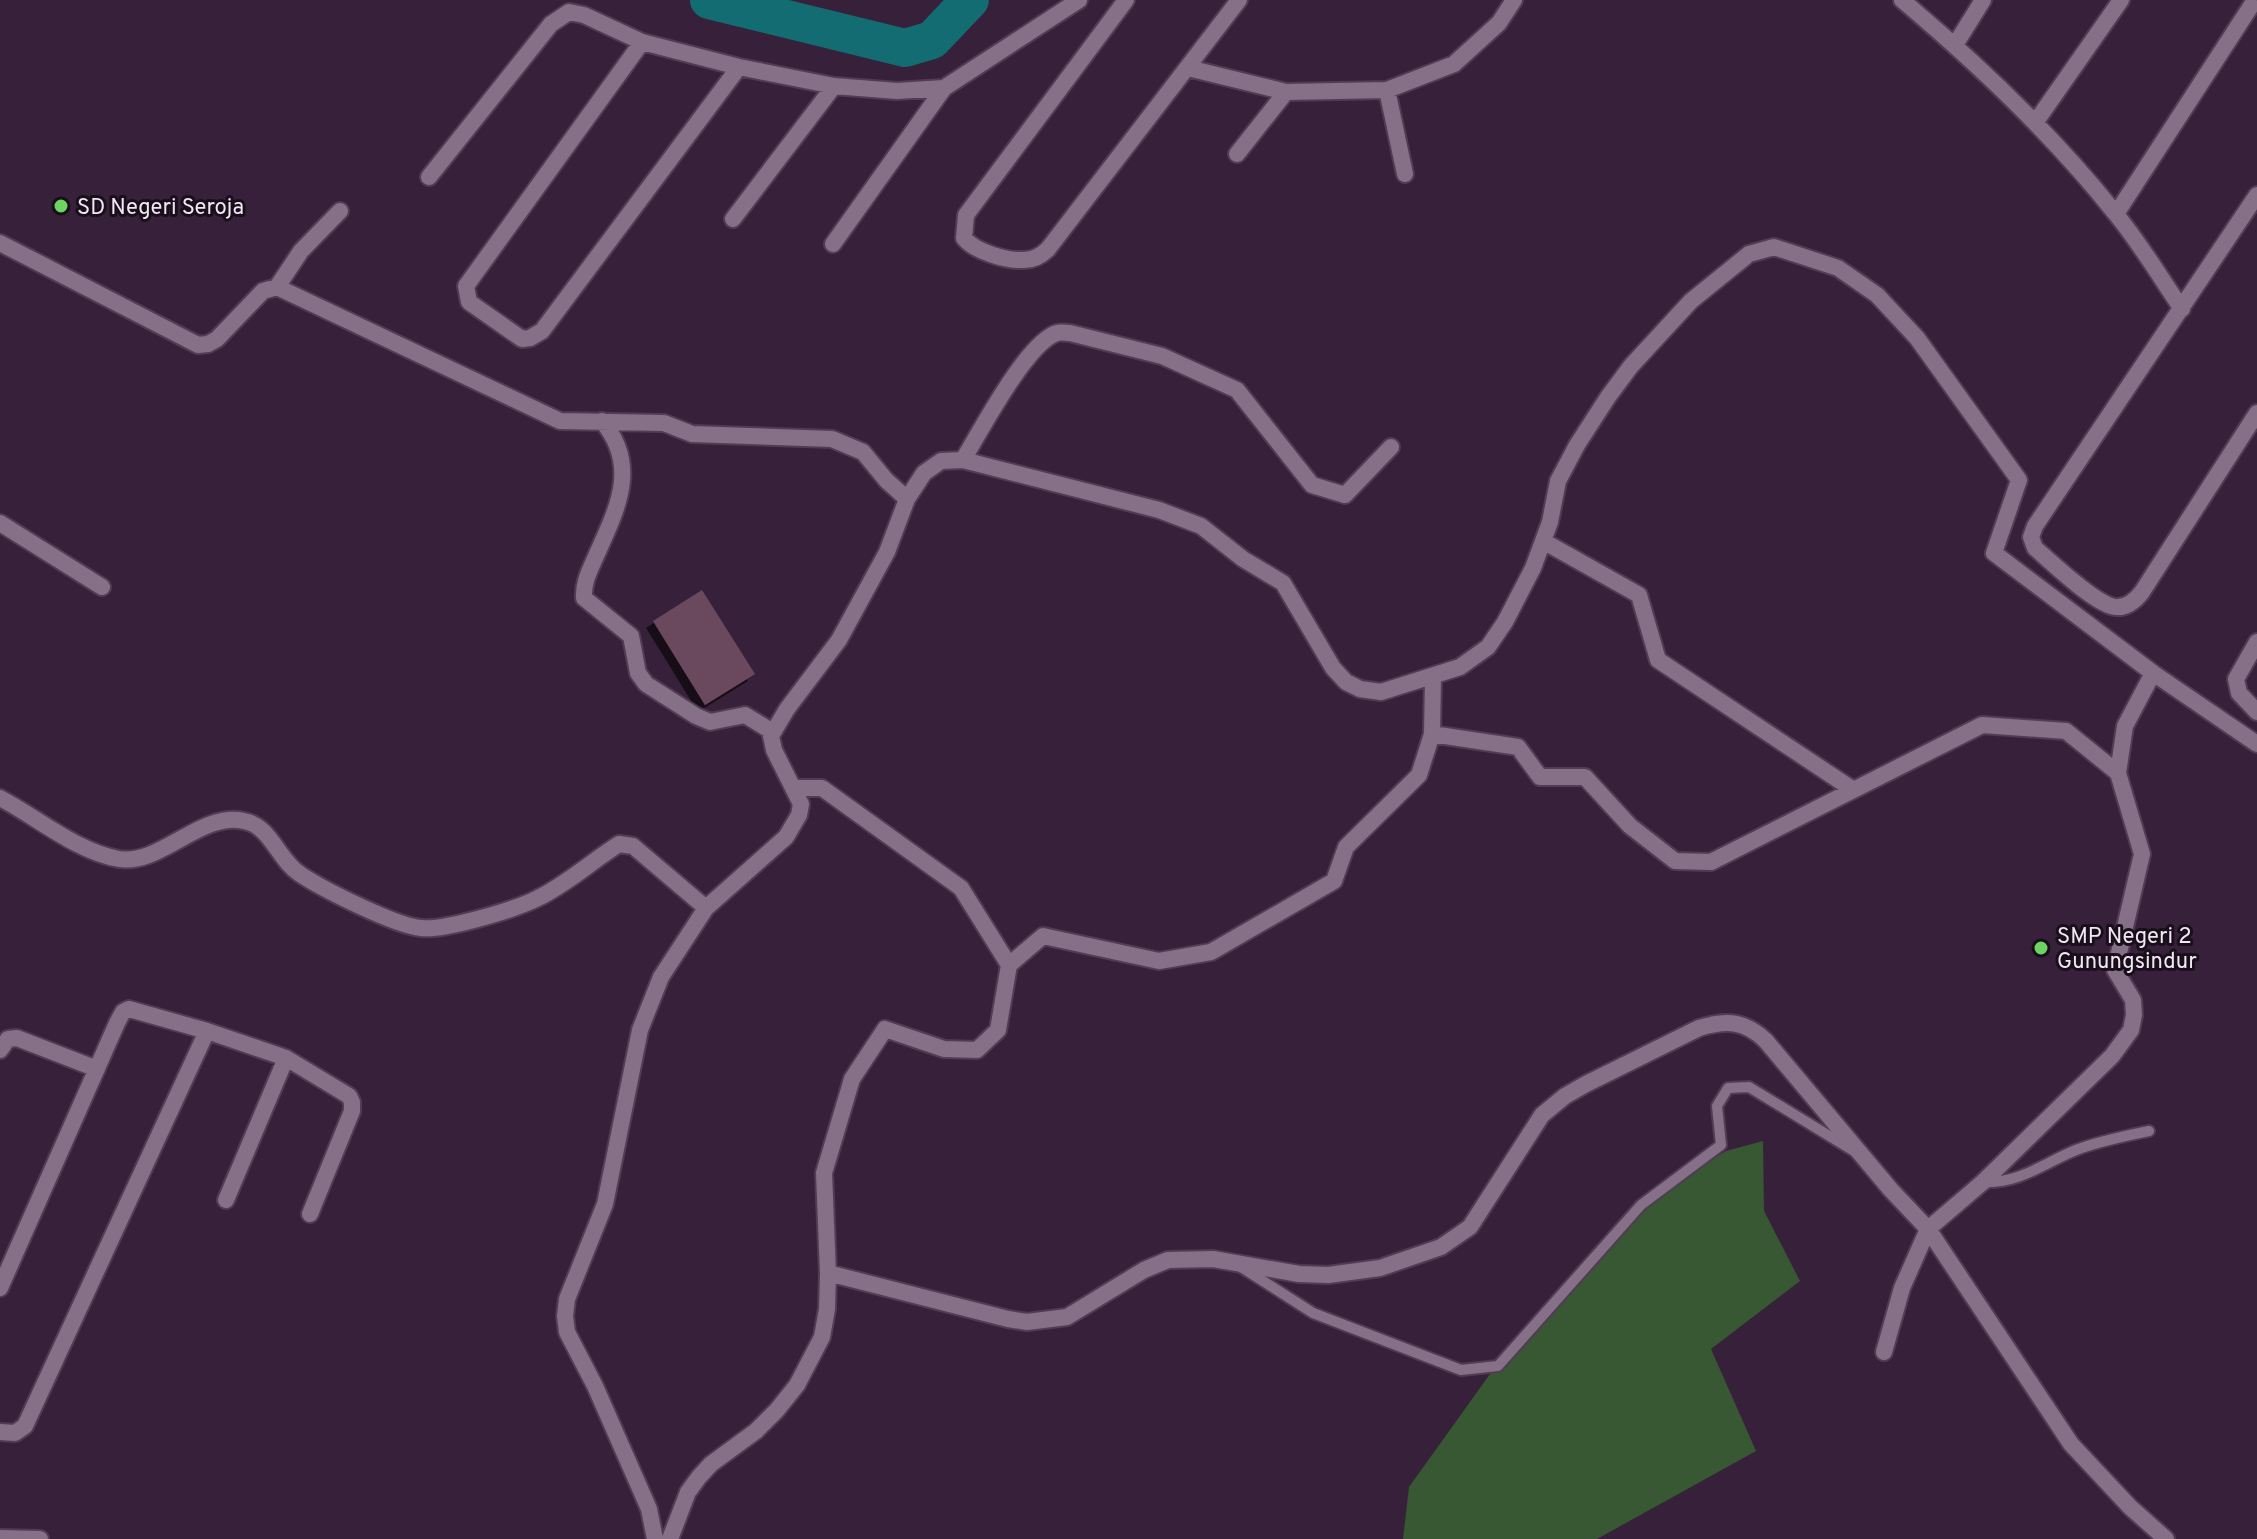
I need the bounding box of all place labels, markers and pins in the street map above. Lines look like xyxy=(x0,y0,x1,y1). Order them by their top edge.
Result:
place label: SD Negeri Seroja xyxy=(77,195,244,222)
marker: SD Negeri Seroja xyxy=(52,197,70,215)
place label: SMP Negeri 2 Gunungsindur xyxy=(2057,924,2197,976)
marker: SMP Negeri 2 Gunungsindur xyxy=(2032,939,2050,957)

